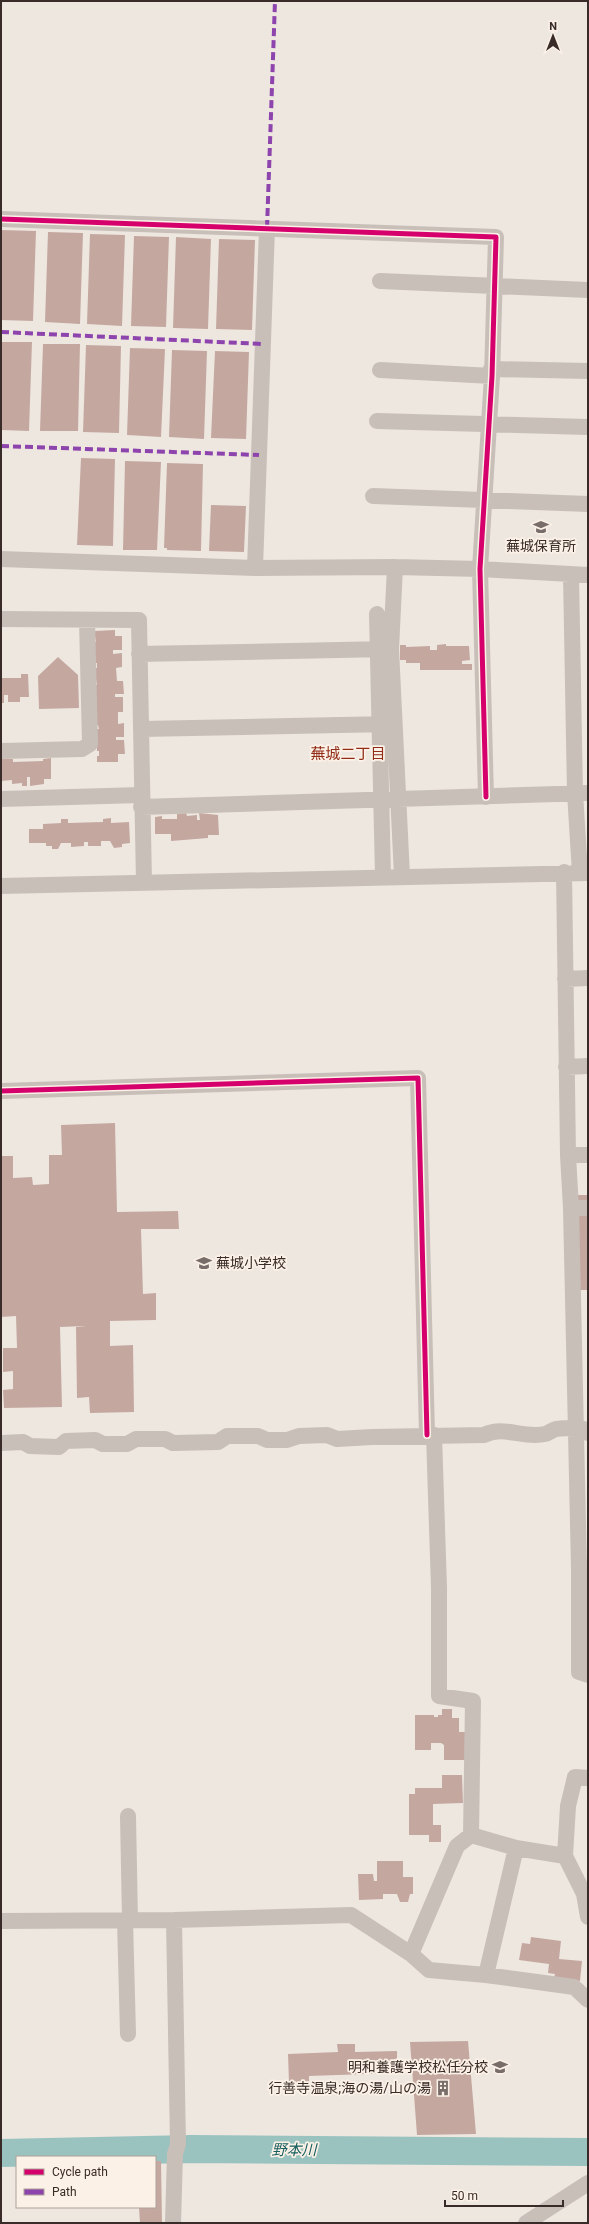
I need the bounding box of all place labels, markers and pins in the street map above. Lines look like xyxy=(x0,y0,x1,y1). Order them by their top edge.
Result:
school or university icon: 蕪城保育所 xyxy=(532,518,550,536)
place label: 蕪城保育所 xyxy=(506,538,576,554)
school or university icon: 蕪城小学校 xyxy=(195,1254,213,1272)
place label: 蕪城小学校 xyxy=(216,1255,286,1271)
school or university icon: 明和養護学校松任分校 xyxy=(491,2058,509,2076)
place label: 明和養護学校松任分校 xyxy=(348,2059,488,2075)
building icon: 行善寺温泉;海の湯/山の湯 xyxy=(434,2079,452,2097)
place label: 行善寺温泉;海の湯/山の湯 xyxy=(268,2080,431,2096)

